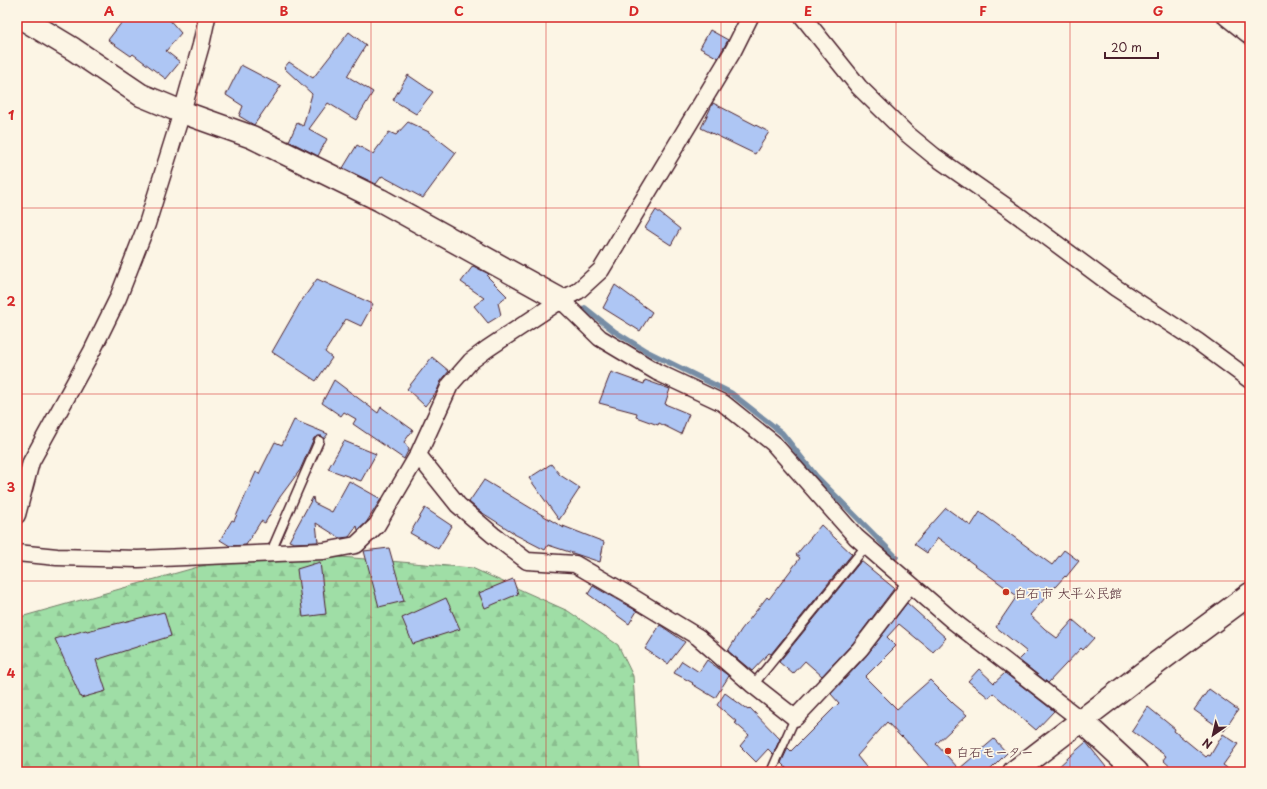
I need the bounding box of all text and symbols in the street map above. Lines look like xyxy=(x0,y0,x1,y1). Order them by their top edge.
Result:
text: A xyxy=(104,1,114,20)
text: B xyxy=(280,1,289,20)
text: C xyxy=(454,1,464,20)
text: D xyxy=(629,1,639,20)
text: E xyxy=(804,1,812,20)
text: F xyxy=(979,1,987,20)
text: G xyxy=(1153,1,1163,20)
scale bar xyxy=(1105,34,1158,60)
text: 20 m xyxy=(1111,38,1142,56)
text: 1 xyxy=(8,105,14,124)
text: 2 xyxy=(6,291,16,310)
text: 3 xyxy=(7,477,16,496)
place label: 白石市 大平公民館 xyxy=(1014,583,1122,602)
marker: 白石市 大平公民館 xyxy=(1001,587,1011,597)
text: 4 xyxy=(7,663,16,682)
north arrow xyxy=(1193,715,1233,755)
text: N xyxy=(1199,734,1215,753)
place label: 白石モーター xyxy=(956,742,1034,761)
marker: 白石モーター xyxy=(943,746,953,756)

